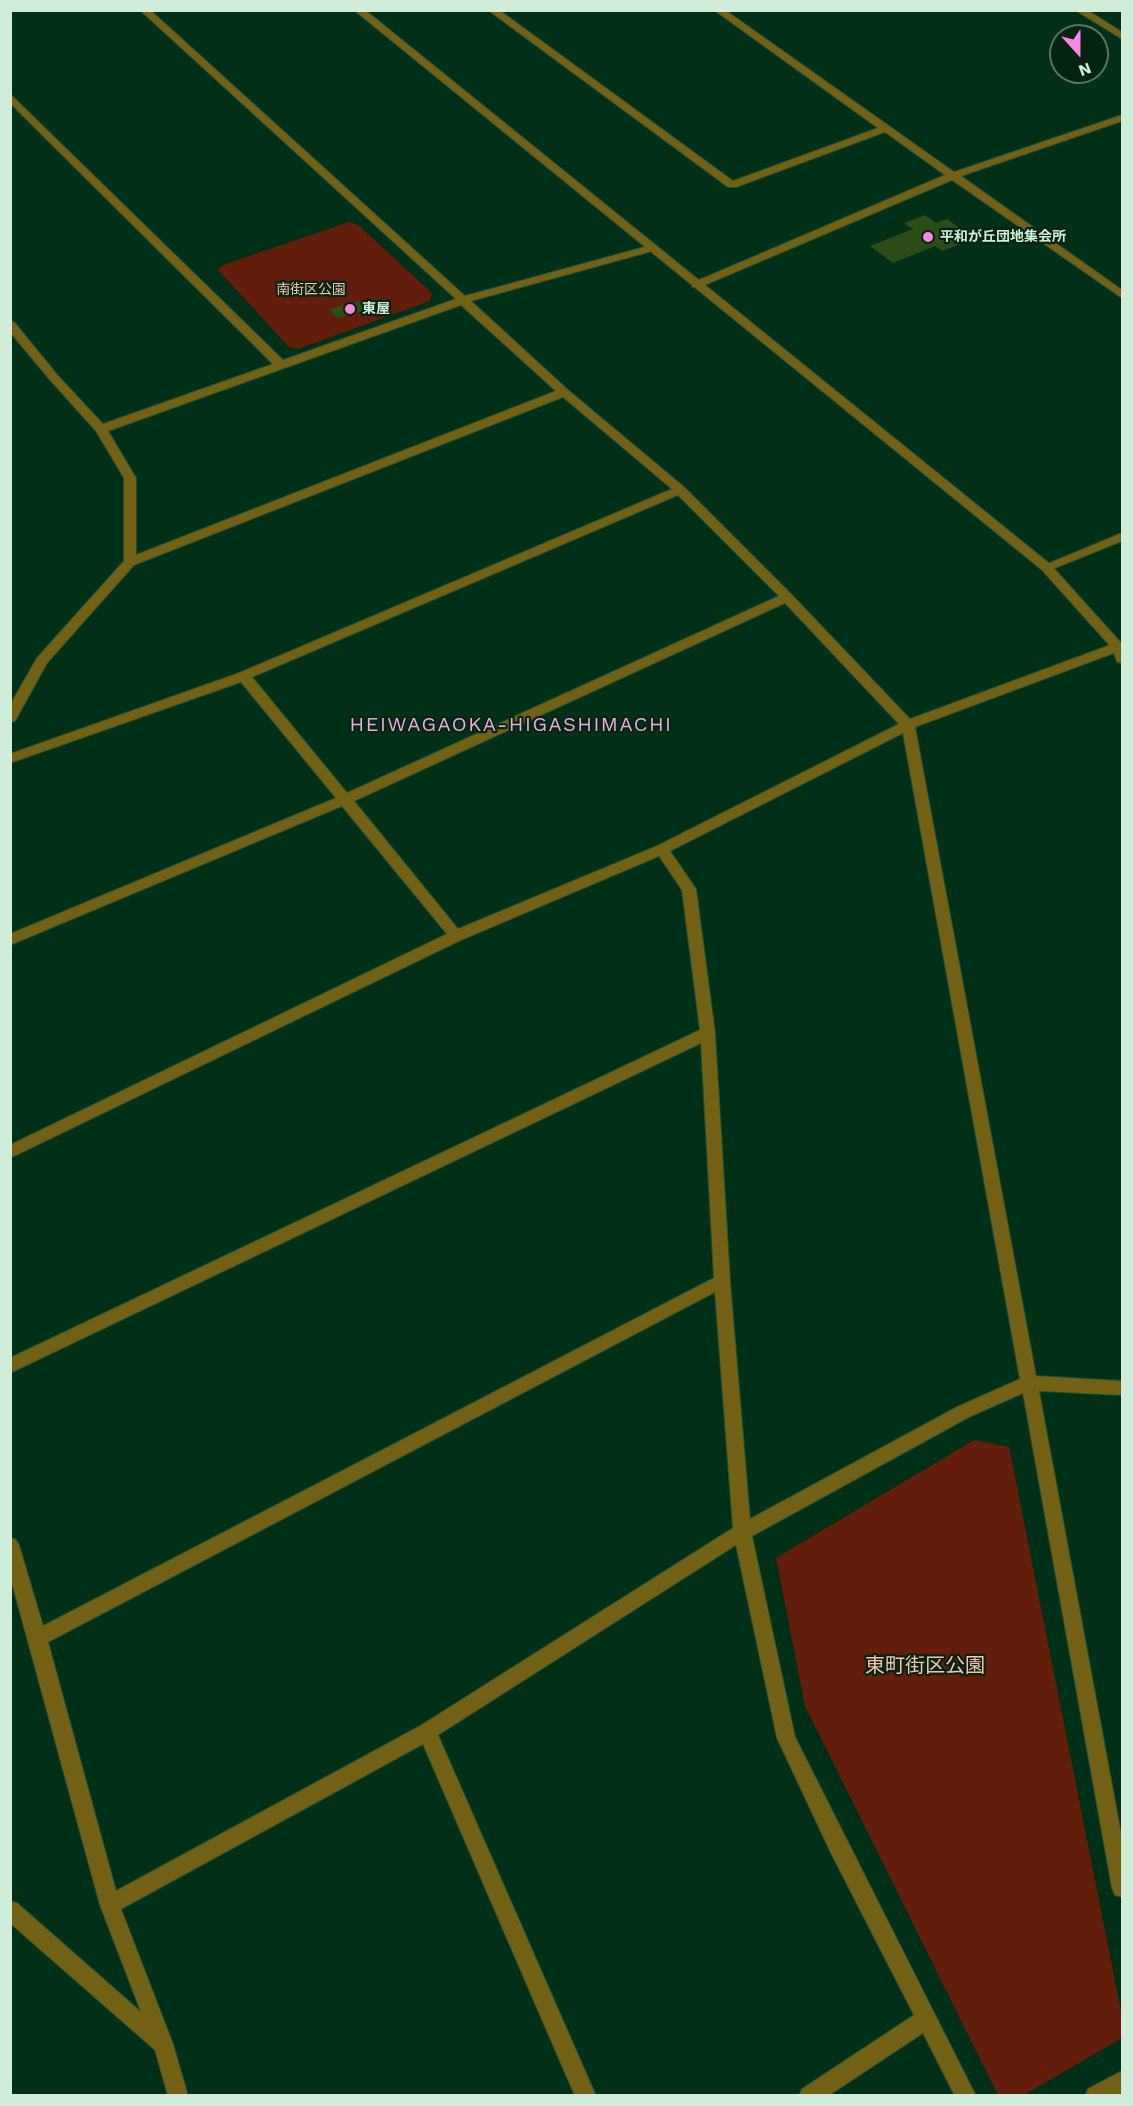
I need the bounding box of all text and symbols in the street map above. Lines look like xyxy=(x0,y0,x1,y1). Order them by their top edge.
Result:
north arrow xyxy=(1049,24,1109,84)
text: N xyxy=(1076,58,1094,80)
place label: 平和が丘団地集会所 xyxy=(940,229,1066,245)
marker: 平和が丘団地集会所 xyxy=(921,230,935,244)
park label: 南街区公園 xyxy=(276,282,346,298)
place label: 東屋 xyxy=(362,301,390,317)
marker: 東屋 xyxy=(343,302,357,316)
district label: HEIWAGAOKA-HIGASHIMACHI xyxy=(349,713,673,737)
park label: 東町街区公園 xyxy=(865,1654,985,1678)

